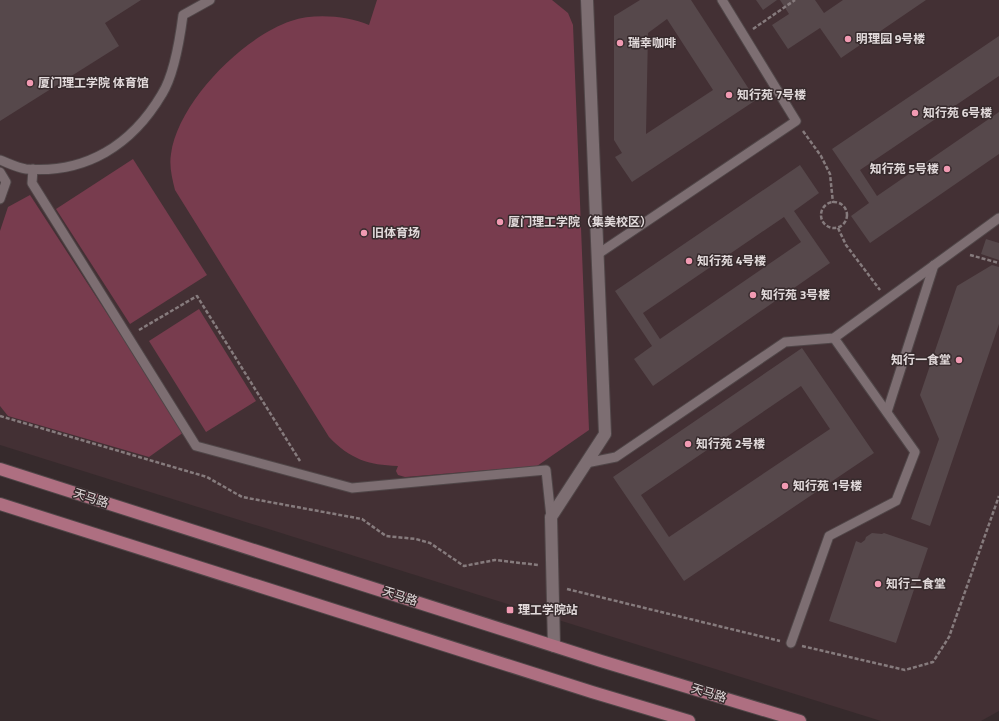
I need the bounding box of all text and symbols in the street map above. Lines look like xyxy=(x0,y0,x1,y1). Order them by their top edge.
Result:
place label: 明理园 9号楼 xyxy=(856,29,925,48)
place label: 瑞幸咖啡 xyxy=(628,33,676,52)
marker: 明理园 9号楼 xyxy=(843,34,853,44)
marker: 瑞幸咖啡 xyxy=(615,38,625,48)
place label: 厦门理工学院 体育馆 xyxy=(38,73,149,92)
marker: 厦门理工学院 体育馆 xyxy=(25,78,35,88)
place label: 知行苑 7号楼 xyxy=(737,85,806,104)
marker: 知行苑 7号楼 xyxy=(724,90,734,100)
place label: 知行苑 6号楼 xyxy=(923,103,992,122)
marker: 知行苑 6号楼 xyxy=(910,108,920,118)
place label: 知行苑 5号楼 xyxy=(870,159,939,178)
marker: 知行苑 5号楼 xyxy=(942,164,952,174)
place label: 厦门理工学院（集美校区） xyxy=(508,212,652,231)
marker: 厦门理工学院（集美校区） xyxy=(495,217,505,227)
place label: 旧体育场 xyxy=(372,223,420,242)
marker: 旧体育场 xyxy=(359,228,369,238)
place label: 知行苑 4号楼 xyxy=(697,251,766,270)
marker: 知行苑 4号楼 xyxy=(684,256,694,266)
place label: 知行苑 3号楼 xyxy=(761,285,830,304)
marker: 知行苑 3号楼 xyxy=(748,290,758,300)
place label: 知行一食堂 xyxy=(891,350,951,369)
marker: 知行一食堂 xyxy=(954,355,964,365)
place label: 知行苑 2号楼 xyxy=(696,434,765,453)
marker: 知行苑 2号楼 xyxy=(683,439,693,449)
place label: 知行苑 1号楼 xyxy=(793,476,862,495)
marker: 知行苑 1号楼 xyxy=(780,481,790,491)
street label: 天马路 xyxy=(71,483,111,512)
place label: 知行二食堂 xyxy=(886,574,946,593)
marker: 知行二食堂 xyxy=(873,579,883,589)
street label: 天马路 xyxy=(380,581,420,610)
place label: 理工学院站 xyxy=(518,600,578,619)
marker: 理工学院站 xyxy=(505,605,515,615)
street label: 天马路 xyxy=(689,678,729,707)

